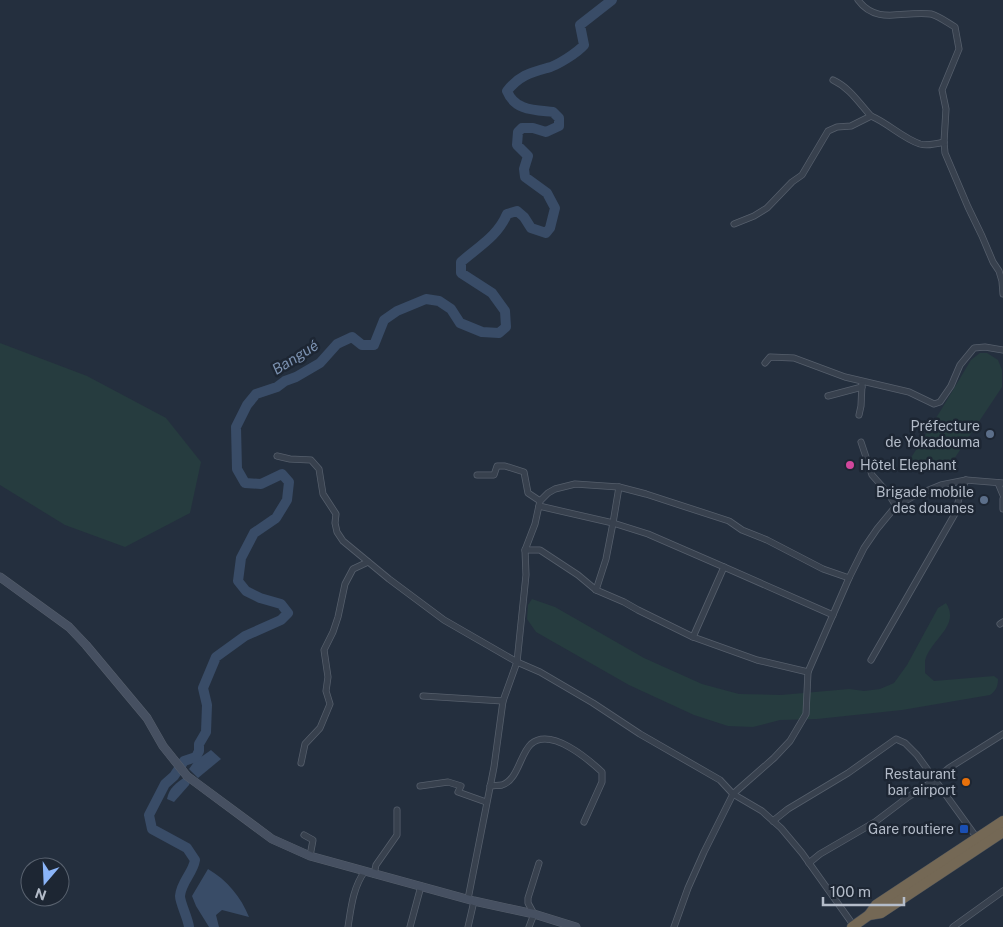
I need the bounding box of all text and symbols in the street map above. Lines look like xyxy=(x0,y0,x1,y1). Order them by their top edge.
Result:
water label: Bangué xyxy=(269,336,321,378)
place label: Préfecture de Yokadouma xyxy=(885,418,980,450)
marker: Préfecture de Yokadouma xyxy=(984,428,996,440)
place label: Hôtel Elephant xyxy=(860,457,957,473)
marker: Hôtel Elephant xyxy=(844,459,856,471)
place label: Brigade mobile des douanes xyxy=(876,484,974,516)
marker: Brigade mobile des douanes xyxy=(978,494,990,506)
place label: Restaurant bar airport xyxy=(884,766,956,798)
marker: Restaurant bar airport xyxy=(960,776,972,788)
place label: Gare routiere xyxy=(868,821,954,837)
marker: Gare routiere xyxy=(958,823,970,835)
north arrow xyxy=(20,857,70,907)
scale bar xyxy=(823,874,904,906)
text: 100 m xyxy=(830,883,871,900)
text: N xyxy=(33,885,49,904)

